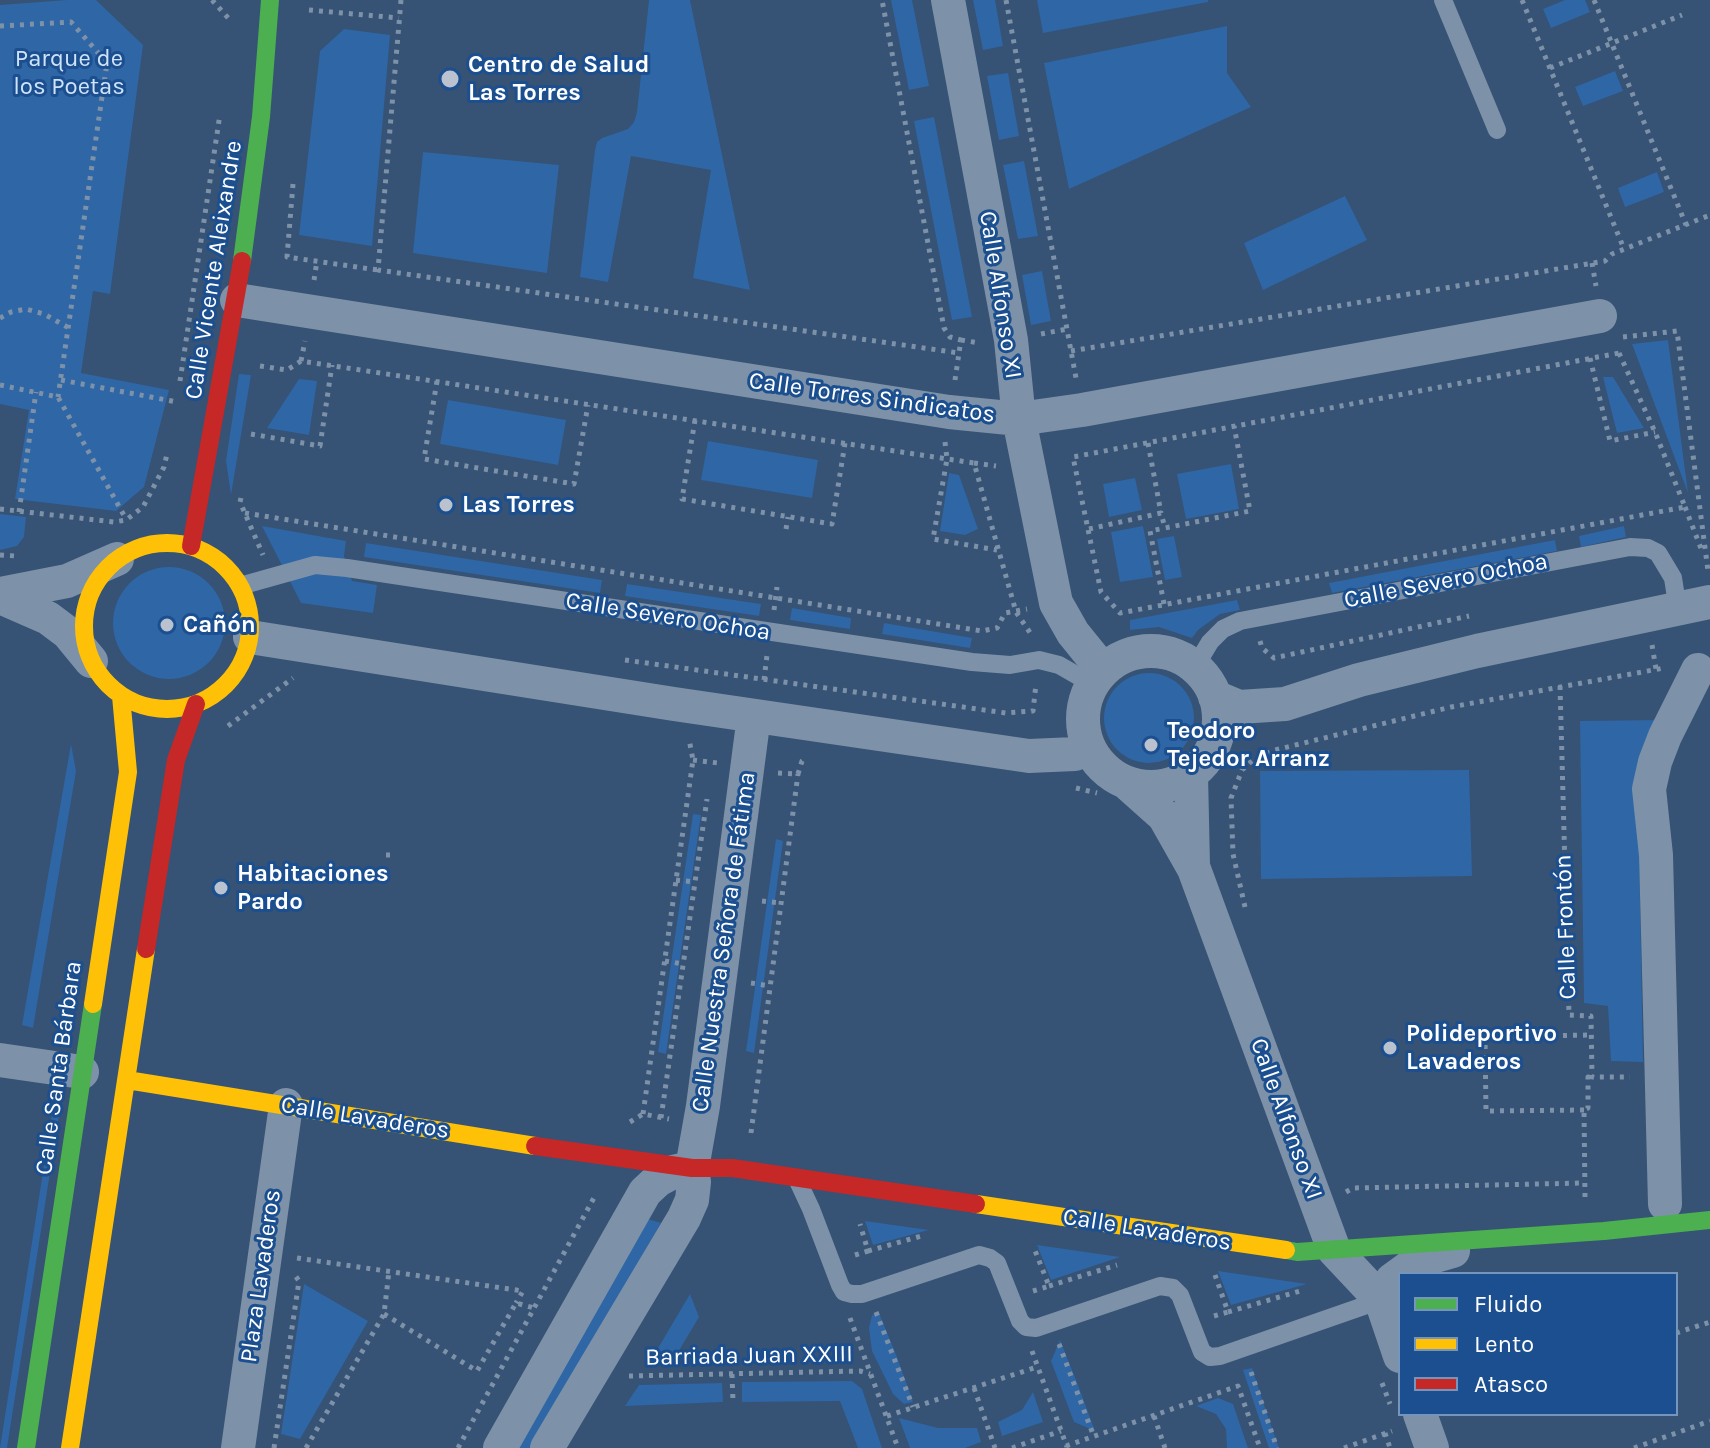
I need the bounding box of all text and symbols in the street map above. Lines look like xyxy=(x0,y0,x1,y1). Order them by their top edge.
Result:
park label: Parque de los Poetas xyxy=(13,45,125,101)
place label: Centro de Salud Las Torres xyxy=(468,51,649,107)
marker: Centro de Salud Las Torres xyxy=(439,68,461,90)
street label: Calle Vicente Aleixandre xyxy=(179,139,249,401)
street label: Calle Alfonso XI xyxy=(973,209,1027,381)
street label: Calle Torres Sindicatos xyxy=(747,366,997,430)
place label: Las Torres xyxy=(462,491,575,519)
marker: Las Torres xyxy=(437,496,455,514)
street label: Calle Severo Ochoa xyxy=(1342,547,1550,615)
street label: Calle Severo Ochoa xyxy=(564,587,772,647)
place label: Cañón xyxy=(183,611,256,639)
marker: Cañón xyxy=(158,616,176,634)
place label: Teodoro Tejedor Arranz xyxy=(1167,717,1330,773)
marker: Teodoro Tejedor Arranz xyxy=(1142,736,1160,754)
street label: Calle Nuestra Señora de Fátima xyxy=(686,770,762,1114)
street label: Calle Frontón xyxy=(1549,854,1583,1000)
place label: Habitaciones Pardo xyxy=(237,860,389,916)
marker: Habitaciones Pardo xyxy=(212,879,230,897)
street label: Calle Santa Bárbara xyxy=(30,959,88,1177)
place label: Polideportivo Lavaderos xyxy=(1406,1020,1557,1076)
street label: Calle Alfonso XI xyxy=(1244,1035,1328,1203)
marker: Polideportivo Lavaderos xyxy=(1381,1039,1399,1057)
street label: Calle Lavaderos xyxy=(279,1090,451,1146)
street label: Plaza Lavaderos xyxy=(235,1188,287,1364)
street label: Calle Lavaderos xyxy=(1061,1202,1233,1258)
legend xyxy=(1398,1272,1678,1416)
text: Fluido xyxy=(1474,1290,1542,1318)
text: Lento xyxy=(1474,1330,1534,1358)
street label: Barriada Juan XXIII xyxy=(645,1340,853,1372)
text: Atasco xyxy=(1474,1370,1548,1398)

